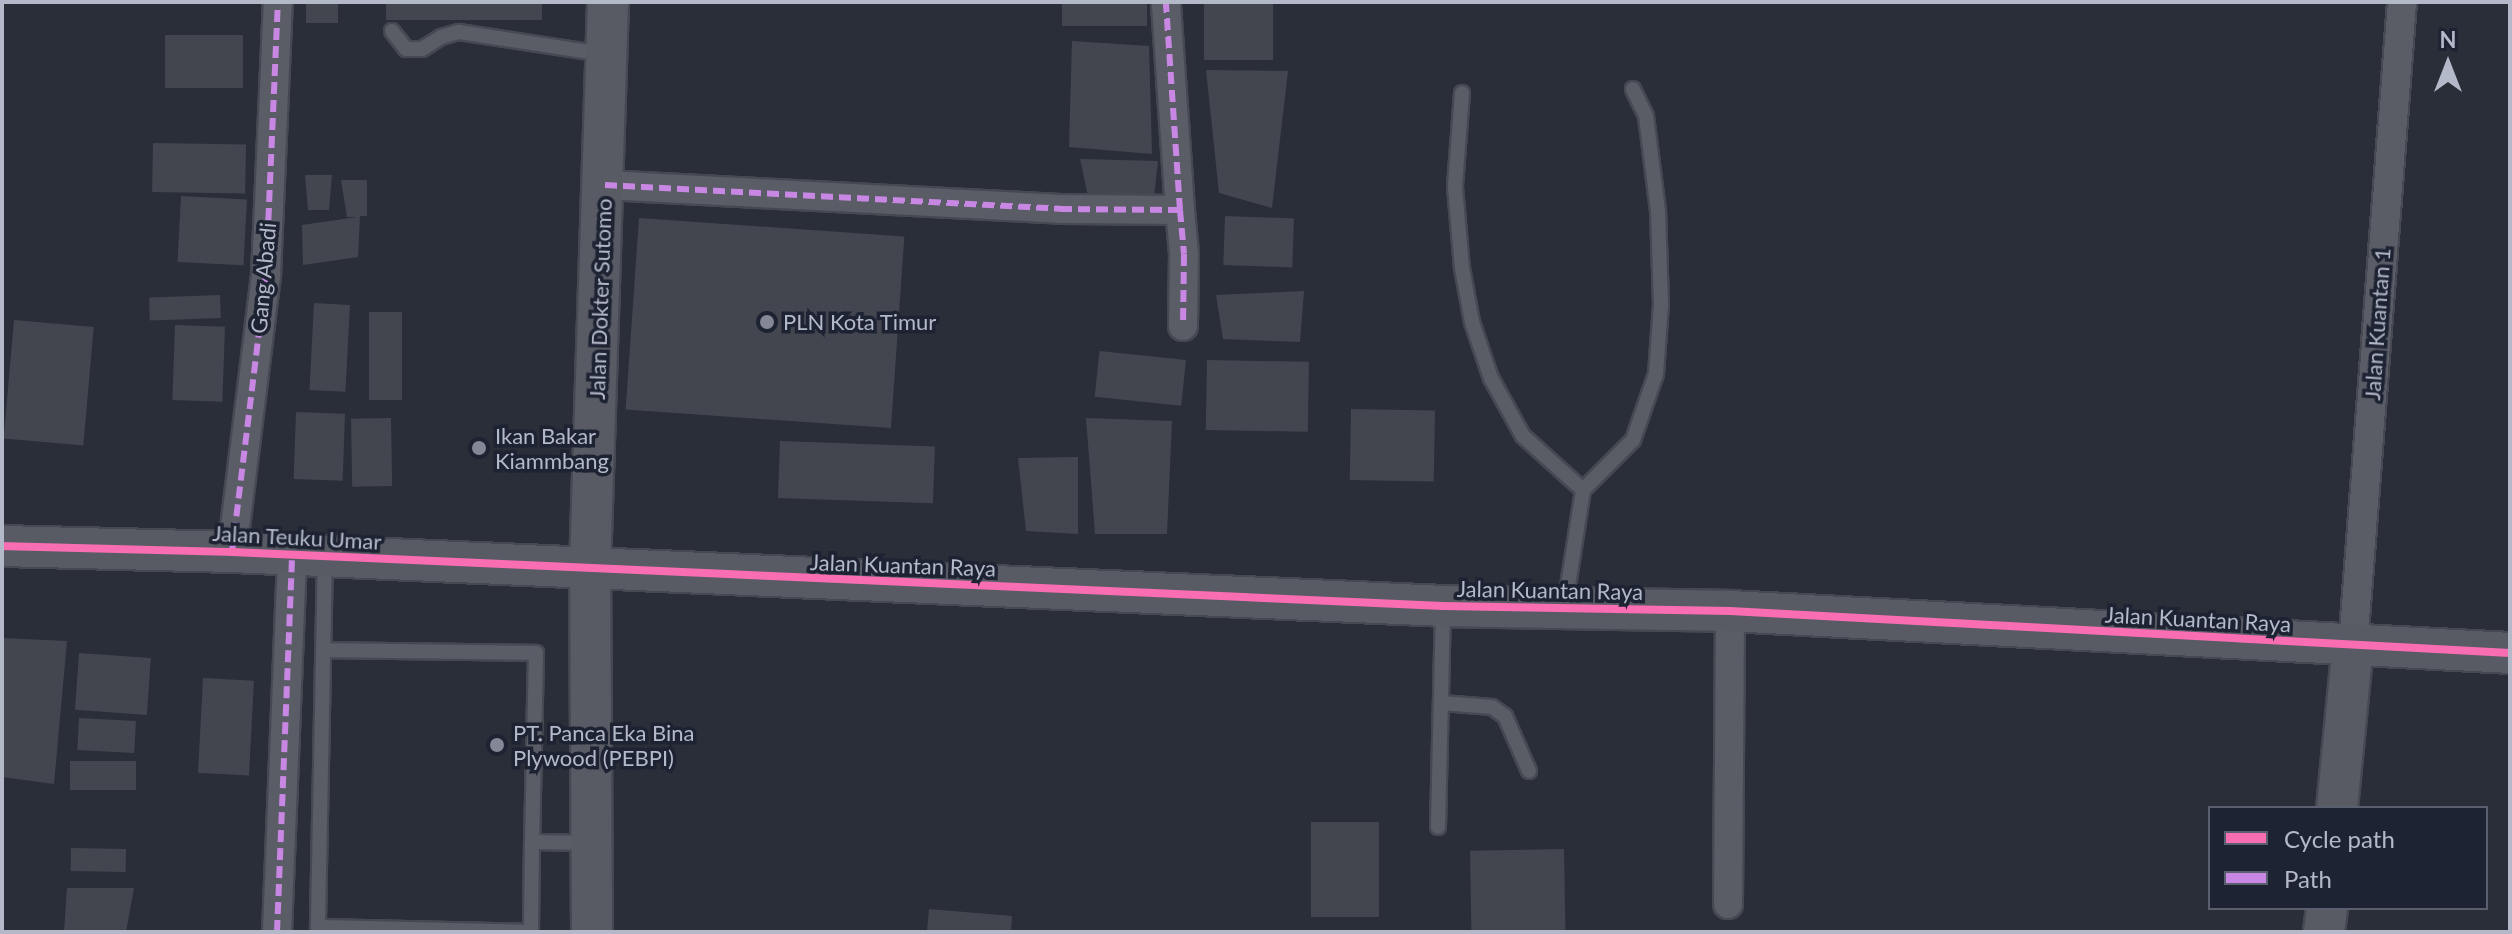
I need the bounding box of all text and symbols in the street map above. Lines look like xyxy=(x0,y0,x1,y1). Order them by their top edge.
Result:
north arrow xyxy=(2408,24,2488,104)
text: N xyxy=(2440,26,2456,53)
street label: Jalan Dokter Sutomo xyxy=(583,198,617,400)
street label: Gang Abadi xyxy=(245,221,281,335)
street label: Jalan Kuantan 1 xyxy=(2359,247,2395,401)
place label: PLN Kota Timur xyxy=(783,309,937,335)
marker: PLN Kota Timur xyxy=(758,313,776,331)
place label: Ikan Bakar Kiammbang xyxy=(495,422,609,474)
marker: Ikan Bakar Kiammbang xyxy=(470,439,488,457)
street label: Jalan Teuku Umar xyxy=(211,519,383,555)
street label: Jalan Kuantan Raya xyxy=(809,549,997,581)
street label: Jalan Kuantan Raya xyxy=(1457,575,1643,605)
street label: Jalan Kuantan Raya xyxy=(2104,601,2292,637)
place label: PT. Panca Eka Bina Plywood (PEBPI) xyxy=(513,719,694,770)
marker: PT. Panca Eka Bina Plywood (PEBPI) xyxy=(488,736,506,754)
legend xyxy=(2208,806,2488,910)
text: Cycle path xyxy=(2284,824,2395,853)
text: Path xyxy=(2284,864,2332,893)

